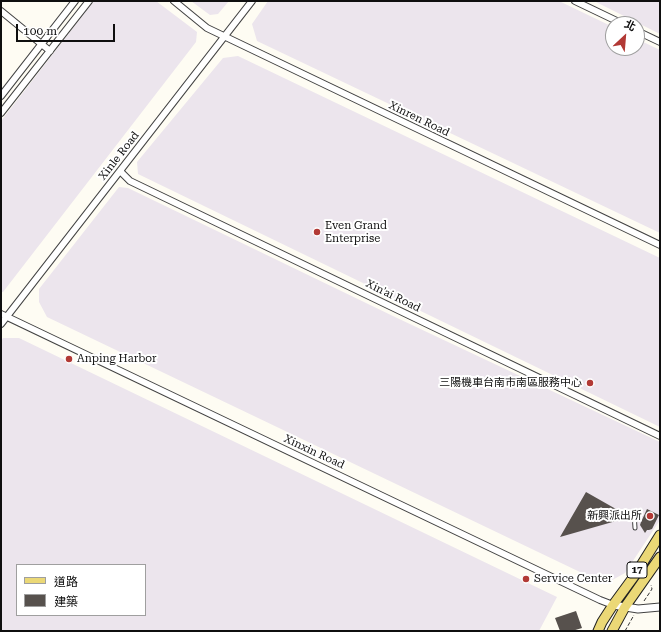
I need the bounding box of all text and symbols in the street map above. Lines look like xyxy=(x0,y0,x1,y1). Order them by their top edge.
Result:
scale bar xyxy=(18,16,117,42)
north arrow xyxy=(605,16,645,56)
text: 北 xyxy=(622,17,638,34)
text: 100 m xyxy=(23,24,57,38)
street label: Xinren Road xyxy=(386,99,452,139)
street label: Xinle Road xyxy=(96,129,142,183)
place label: Even Grand Enterprise xyxy=(325,219,387,245)
marker: Even Grand Enterprise xyxy=(312,227,322,237)
street label: Xin'ai Road xyxy=(363,277,423,315)
place label: Anping Harbor xyxy=(77,352,157,366)
marker: Anping Harbor xyxy=(64,354,74,364)
place label: 三陽機車台南市南區服務中心 xyxy=(439,376,582,390)
marker: 三陽機車台南市南區服務中心 xyxy=(585,378,595,388)
street label: Xinxin Road xyxy=(282,432,346,472)
place label: 新興派出所 xyxy=(587,509,642,523)
marker: 新興派出所 xyxy=(645,511,655,521)
road number: 17 xyxy=(627,562,647,578)
legend xyxy=(16,564,146,616)
place label: Service Center xyxy=(534,572,612,586)
marker: Service Center xyxy=(521,574,531,584)
text: 道路 xyxy=(54,575,78,589)
text: 建築 xyxy=(54,595,78,609)

